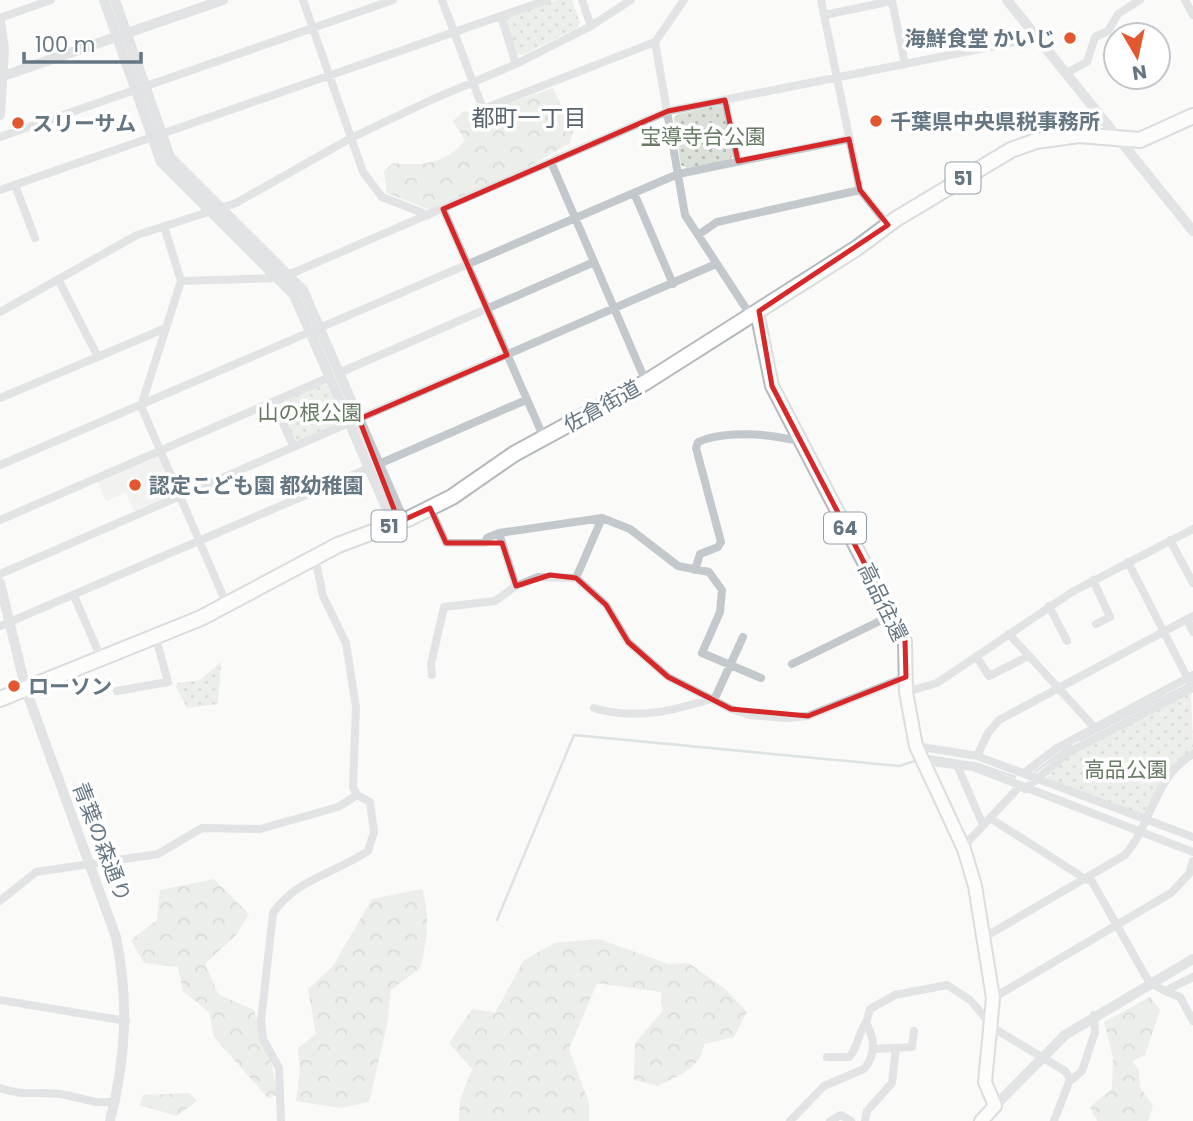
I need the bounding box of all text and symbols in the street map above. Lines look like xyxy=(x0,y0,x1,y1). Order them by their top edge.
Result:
scale bar xyxy=(24,21,142,65)
north arrow xyxy=(1102,21,1172,91)
place label: 海鮮食堂 かいじ xyxy=(905,24,1056,53)
text: 100 m xyxy=(35,30,95,59)
marker: 海鮮食堂 かいじ xyxy=(1062,30,1078,46)
text: N xyxy=(1130,58,1149,87)
district label: 都町一丁目 xyxy=(472,102,587,134)
place label: 千葉県中央県税事務所 xyxy=(890,107,1100,136)
place label: スリーサム xyxy=(32,109,136,138)
marker: 千葉県中央県税事務所 xyxy=(868,113,884,129)
marker: スリーサム xyxy=(10,115,26,131)
park label: 宝導寺台公園 xyxy=(640,122,766,151)
road number: 51 xyxy=(946,162,981,194)
street label: 佐倉街道 xyxy=(558,373,646,439)
park label: 山の根公園 xyxy=(258,398,363,427)
place label: 認定こども園 都幼稚園 xyxy=(149,471,363,500)
marker: 認定こども園 都幼稚園 xyxy=(127,477,143,493)
road number: 51 xyxy=(372,510,406,541)
road number: 64 xyxy=(824,512,866,544)
street label: 高品往還 xyxy=(852,558,914,646)
place label: ローソン xyxy=(28,672,112,701)
marker: ローソン xyxy=(6,678,22,694)
park label: 高品公園 xyxy=(1084,755,1168,784)
street label: 青葉の森通り xyxy=(66,778,138,906)

